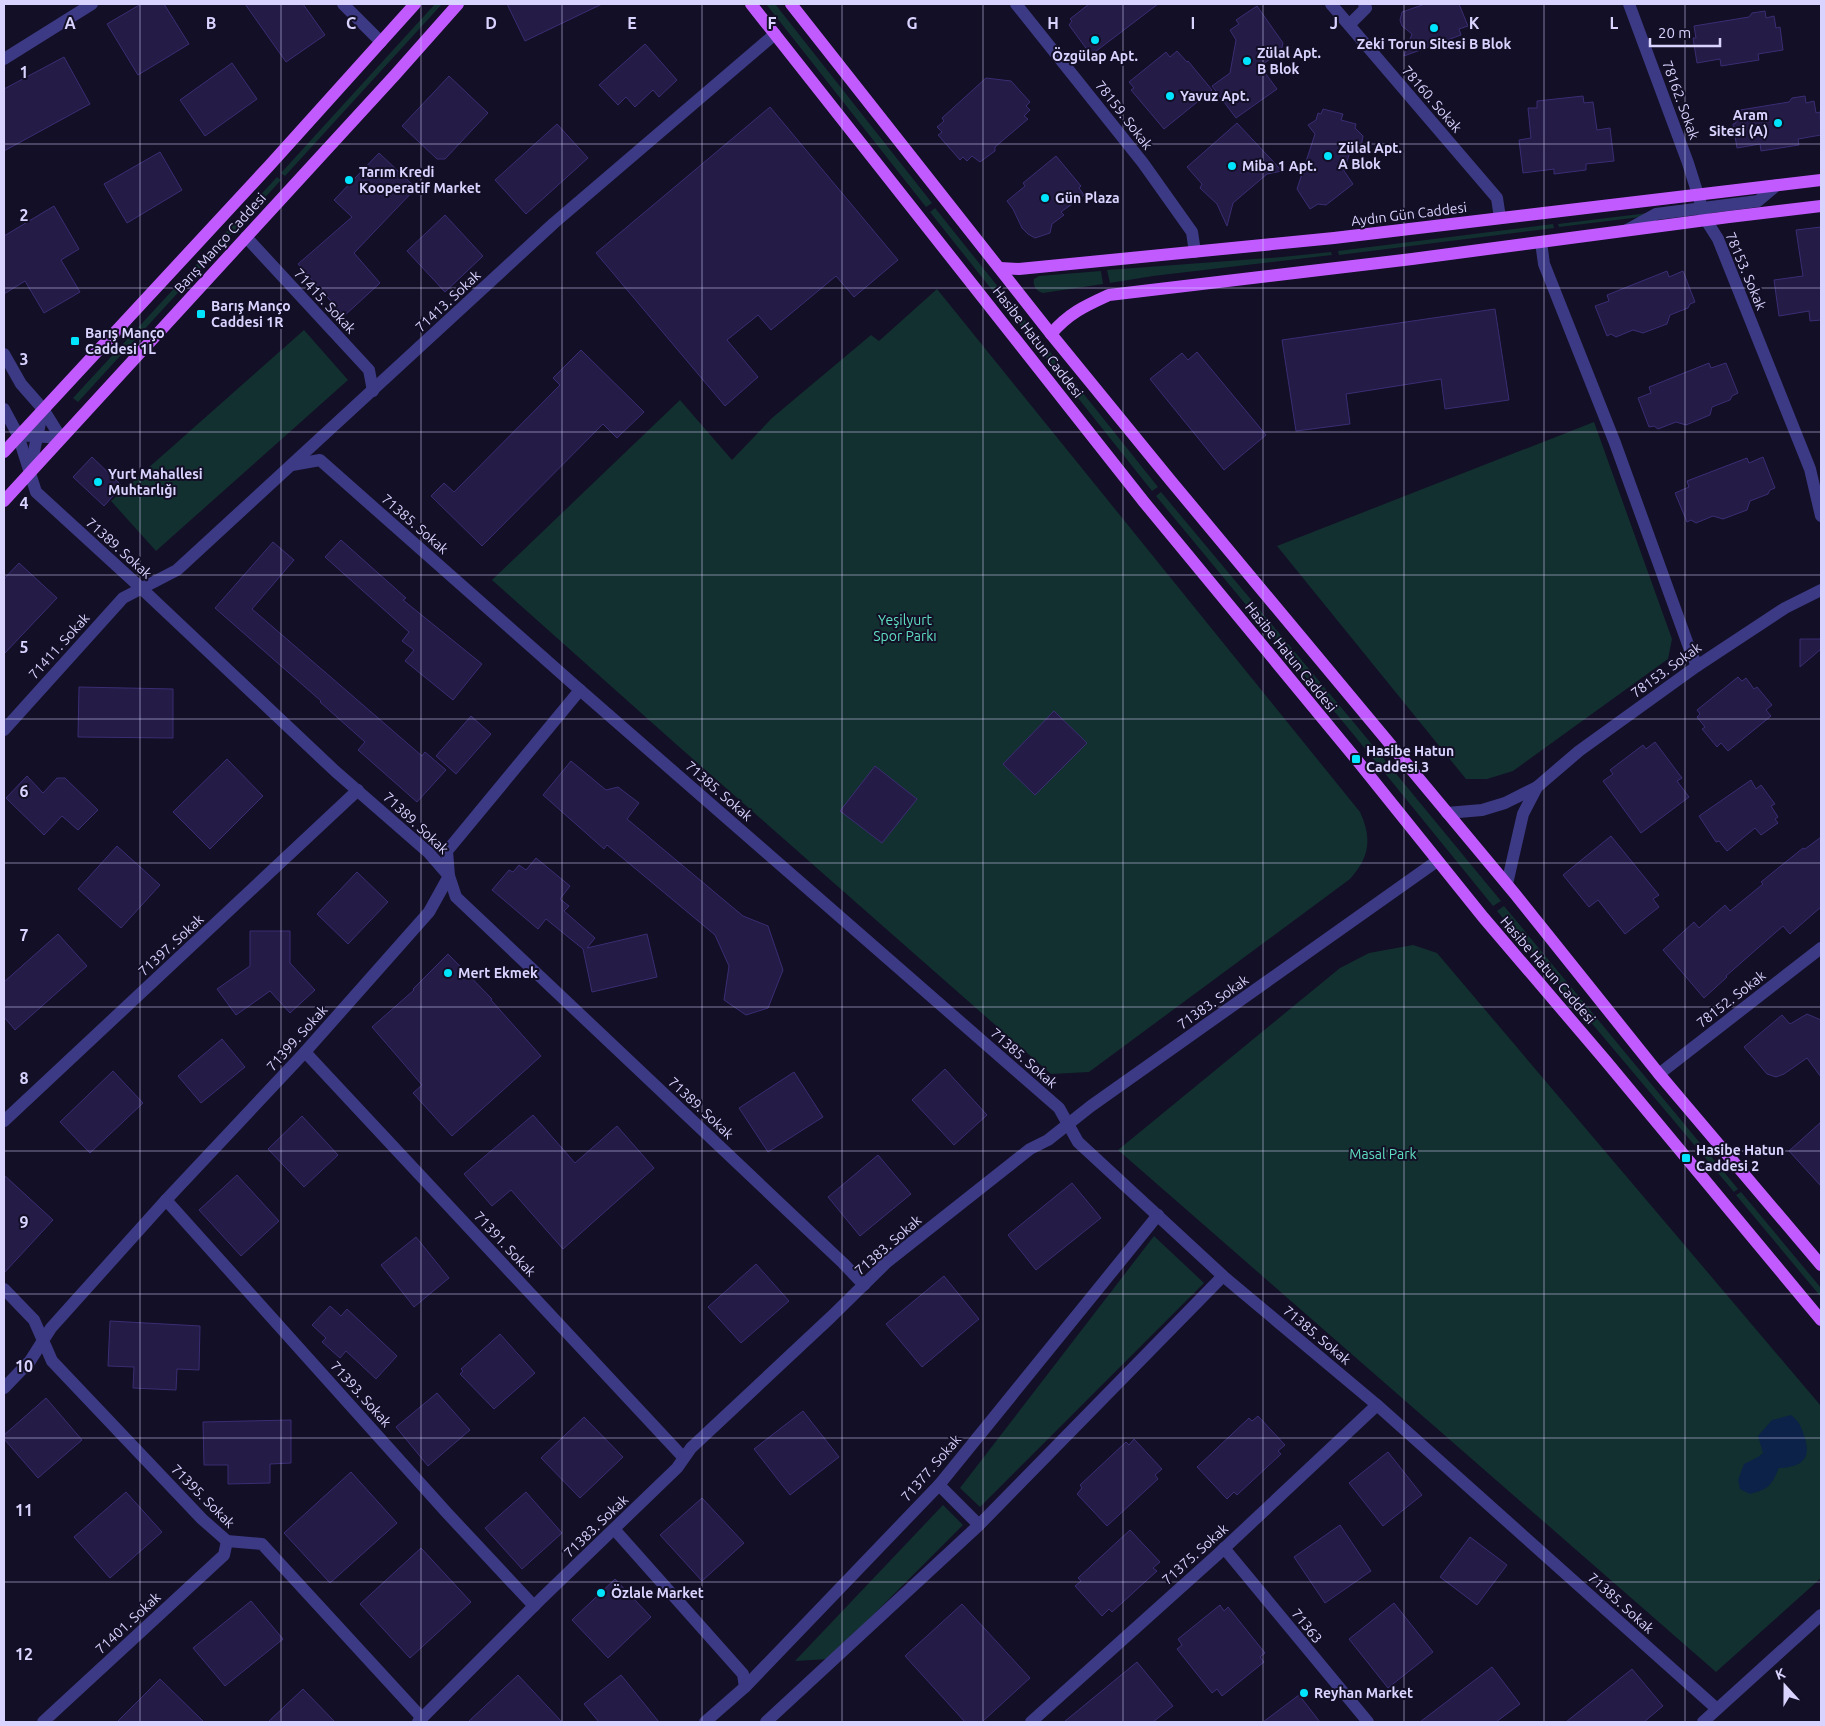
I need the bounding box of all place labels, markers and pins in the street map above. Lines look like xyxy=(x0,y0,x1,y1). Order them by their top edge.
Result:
marker: Zeki Torun Sitesi B Blok xyxy=(1428,22,1440,34)
marker: Özgülap Apt. xyxy=(1089,34,1101,46)
place label: Zeki Torun Sitesi B Blok xyxy=(1357,36,1511,52)
place label: Zülal Apt. B Blok xyxy=(1257,45,1321,77)
place label: Özgülap Apt. xyxy=(1052,47,1138,64)
marker: Zülal Apt. B Blok xyxy=(1241,55,1253,67)
place label: Yavuz Apt. xyxy=(1180,88,1249,104)
marker: Yavuz Apt. xyxy=(1164,90,1176,102)
place label: Aram Sitesi (A) xyxy=(1709,107,1768,139)
marker: Aram Sitesi (A) xyxy=(1772,117,1784,129)
place label: Zülal Apt. A Blok xyxy=(1338,140,1402,172)
marker: Zülal Apt. A Blok xyxy=(1322,150,1334,162)
place label: Miba 1 Apt. xyxy=(1242,158,1317,174)
marker: Miba 1 Apt. xyxy=(1226,160,1238,172)
place label: Tarım Kredi Kooperatif Market xyxy=(359,164,481,196)
marker: Tarım Kredi Kooperatif Market xyxy=(343,174,355,186)
place label: Gün Plaza xyxy=(1055,190,1120,206)
marker: Gün Plaza xyxy=(1039,192,1051,204)
place label: Barış Manço Caddesi 1R xyxy=(211,298,291,330)
marker: Barış Manço Caddesi 1R xyxy=(195,308,207,320)
place label: Barış Manço Caddesi 1L xyxy=(85,325,165,357)
marker: Barış Manço Caddesi 1L xyxy=(69,335,81,347)
place label: Yurt Mahallesi Muhtarlığı xyxy=(108,466,203,498)
marker: Yurt Mahallesi Muhtarlığı xyxy=(92,476,104,488)
place label: Hasibe Hatun Caddesi 3 xyxy=(1366,743,1454,775)
marker: Hasibe Hatun Caddesi 3 xyxy=(1350,753,1362,765)
place label: Mert Ekmek xyxy=(458,965,538,981)
marker: Mert Ekmek xyxy=(442,967,454,979)
place label: Hasibe Hatun Caddesi 2 xyxy=(1696,1142,1784,1174)
marker: Hasibe Hatun Caddesi 2 xyxy=(1680,1152,1692,1164)
place label: Özlale Market xyxy=(611,1584,704,1601)
marker: Özlale Market xyxy=(595,1587,607,1599)
place label: Reyhan Market xyxy=(1314,1685,1413,1701)
marker: Reyhan Market xyxy=(1298,1687,1310,1699)

